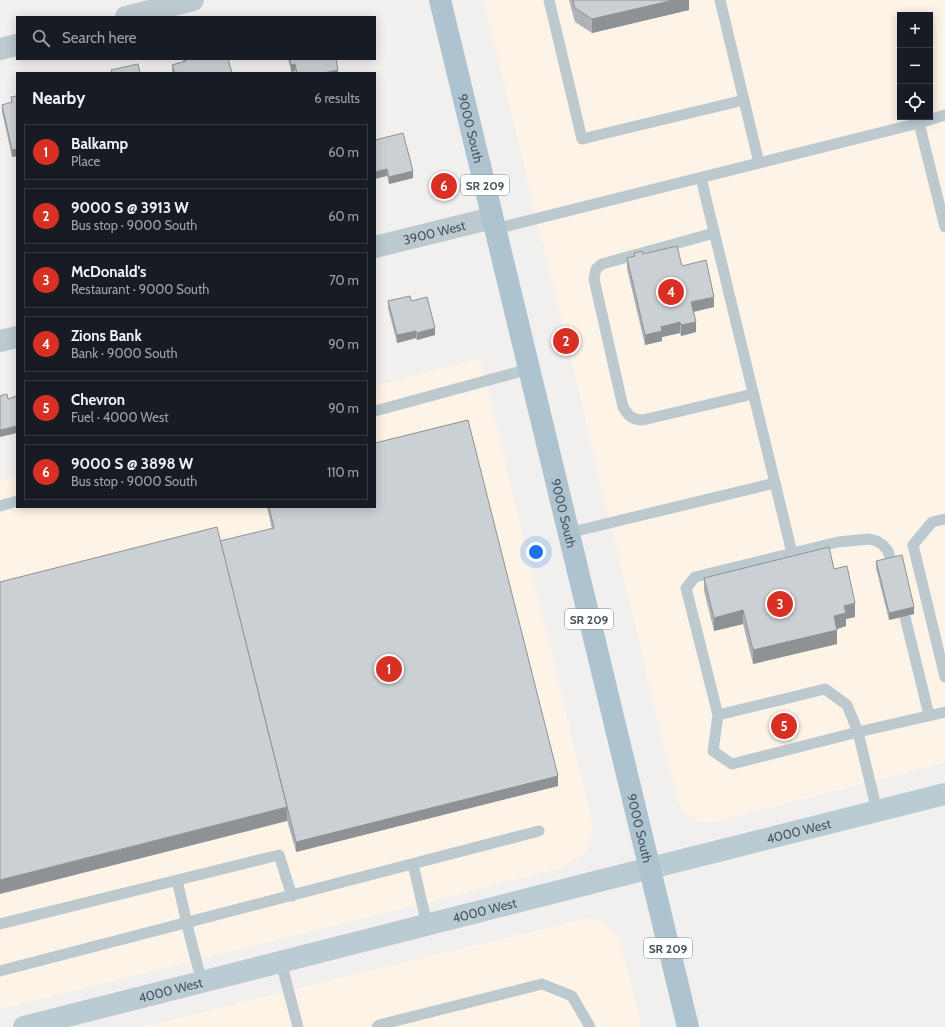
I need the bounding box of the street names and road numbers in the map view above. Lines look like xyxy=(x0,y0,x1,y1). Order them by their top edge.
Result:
street label: 9000 South xyxy=(455,92,487,164)
road number: SR 209 xyxy=(461,175,509,195)
street label: 3900 West xyxy=(401,217,468,248)
street label: 9000 South xyxy=(548,477,580,549)
road number: SR 209 xyxy=(565,609,613,629)
street label: 9000 South xyxy=(624,792,656,864)
street label: 4000 West xyxy=(765,815,833,847)
street label: 4000 West xyxy=(450,894,519,926)
road number: SR 209 xyxy=(644,938,692,958)
street label: 4000 West xyxy=(136,974,205,1006)

